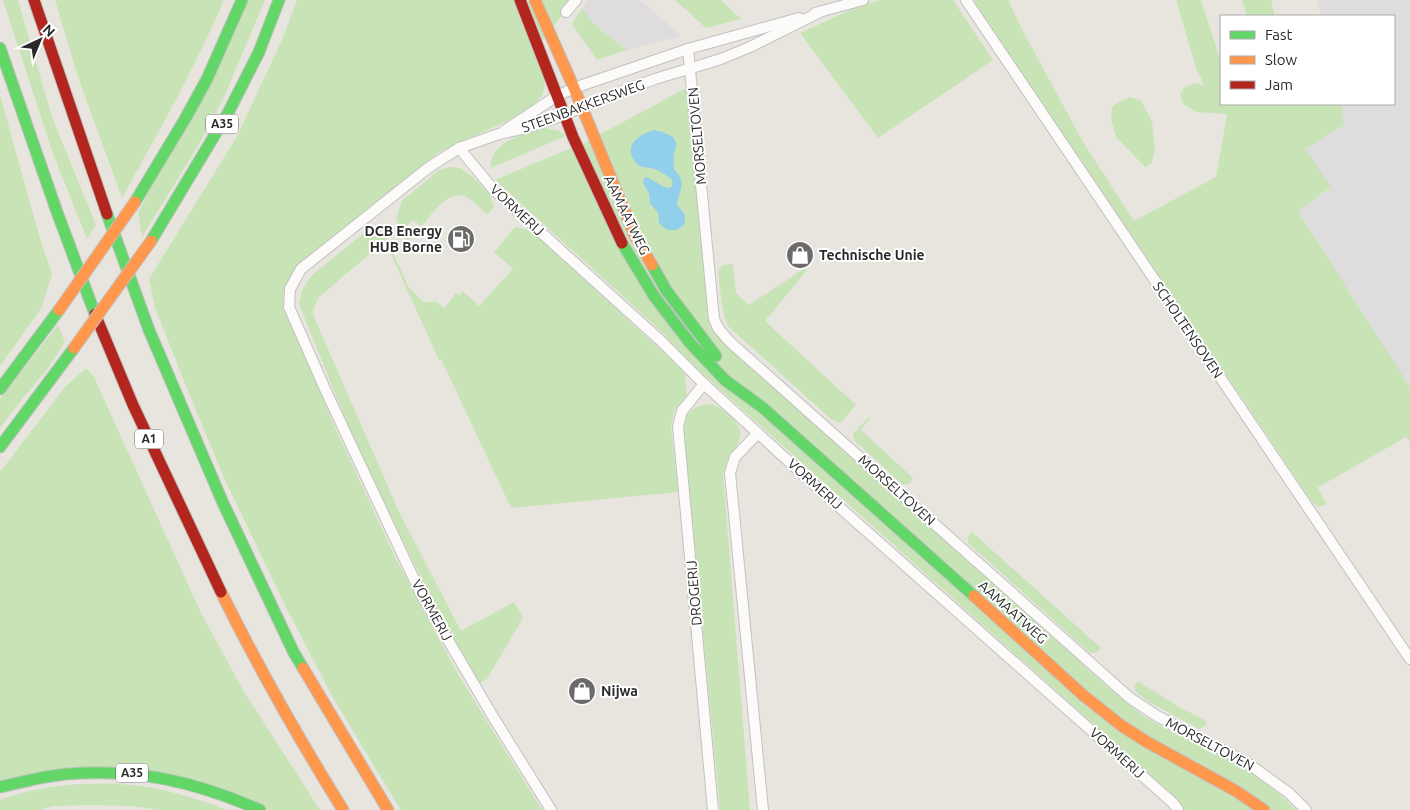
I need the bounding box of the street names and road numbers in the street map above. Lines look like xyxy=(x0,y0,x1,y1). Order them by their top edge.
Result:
street label: STEENBAKKERSWEG xyxy=(519,76,647,136)
street label: MORSELTOVEN xyxy=(685,87,709,185)
road number: A35 xyxy=(206,115,238,134)
street label: AAMAATWEG xyxy=(601,173,653,257)
street label: VORMERIJ xyxy=(487,181,547,239)
street label: SCHOLTENSOVEN xyxy=(1150,279,1226,381)
road number: A1 xyxy=(135,429,163,448)
street label: MORSELTOVEN xyxy=(855,451,939,529)
street label: VORMERIJ xyxy=(785,455,845,513)
street label: DROGERIJ xyxy=(683,560,705,626)
street label: VORMERIJ xyxy=(409,577,455,643)
street label: AAMAATWEG xyxy=(975,577,1051,647)
street label: MORSELTOVEN xyxy=(1163,714,1257,774)
street label: VORMERIJ xyxy=(1087,724,1147,782)
road number: A35 xyxy=(116,764,148,782)

